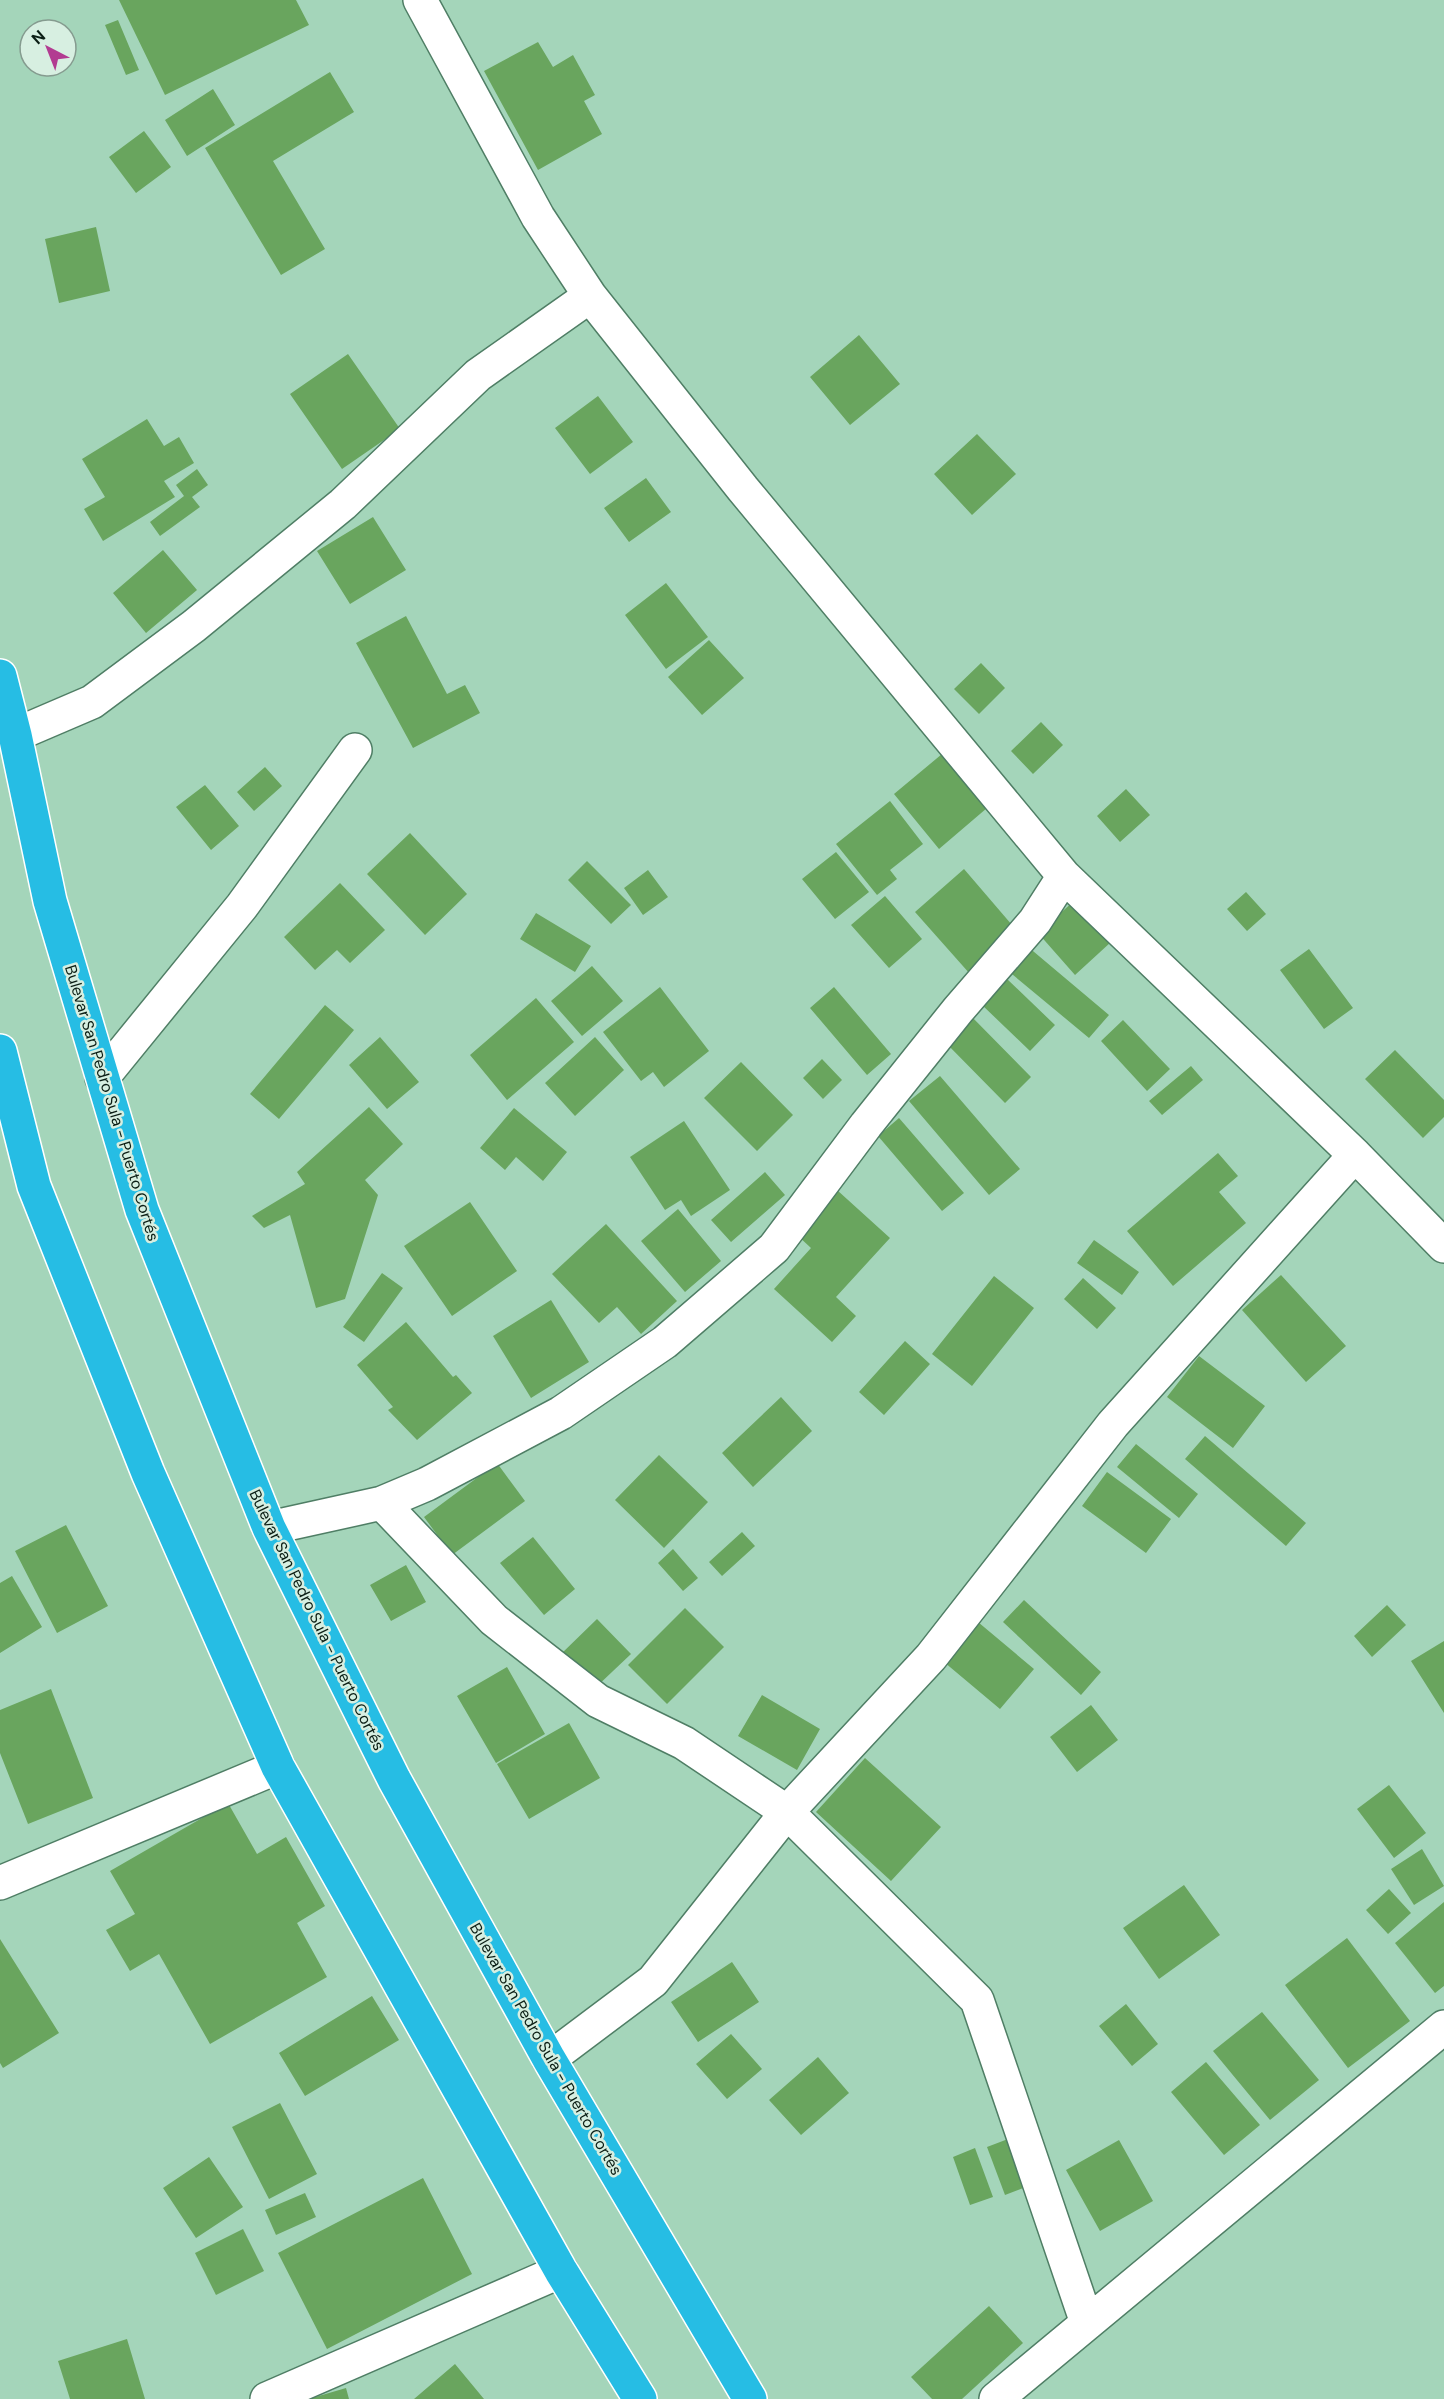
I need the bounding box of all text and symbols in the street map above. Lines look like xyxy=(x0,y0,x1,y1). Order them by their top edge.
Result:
north arrow xyxy=(18,18,78,78)
text: N xyxy=(27,26,50,49)
street label: Bulevar San Pedro Sula - Puerto Cortés xyxy=(60,962,164,1244)
street label: Bulevar San Pedro Sula - Puerto Cortés xyxy=(244,1486,390,1754)
street label: Bulevar San Pedro Sula - Puerto Cortés xyxy=(465,1919,627,2179)

